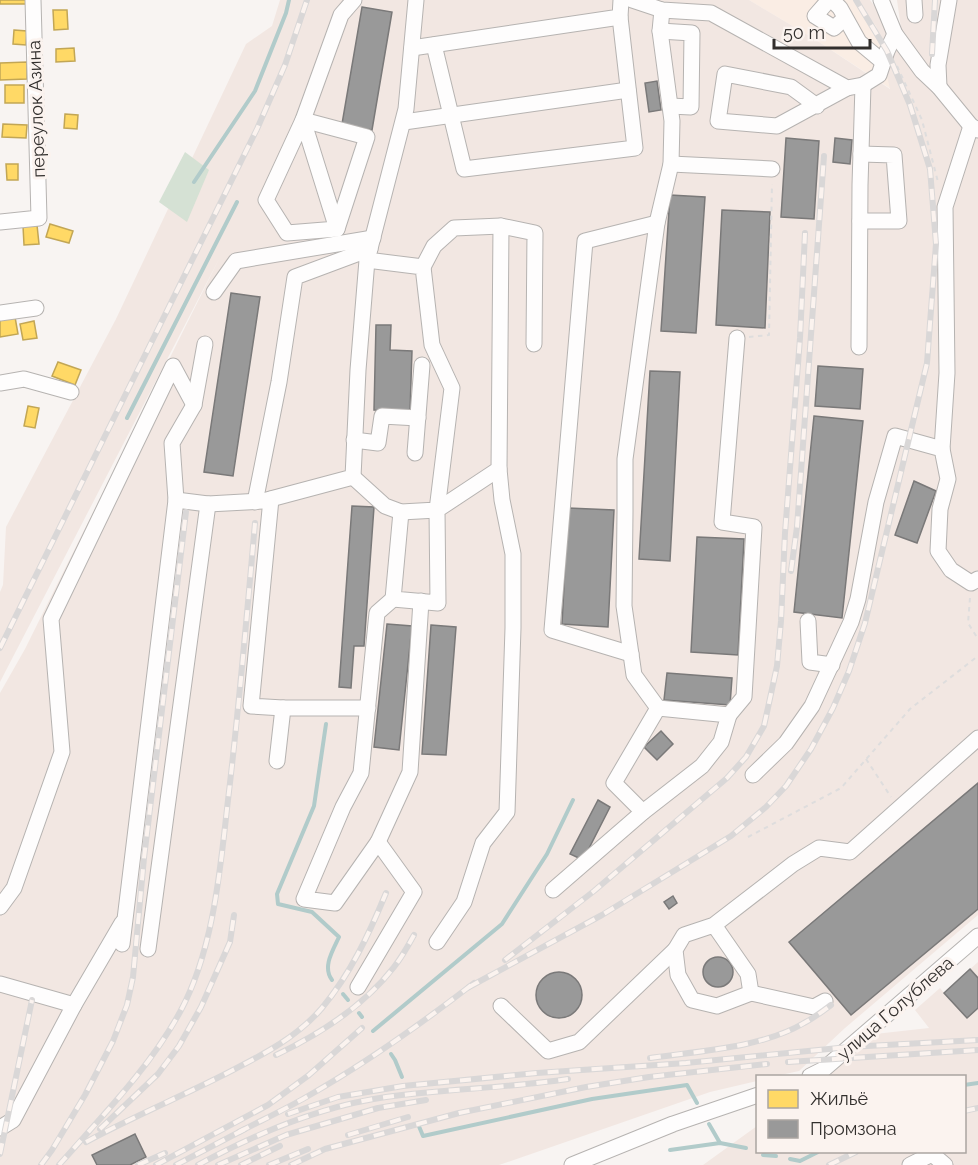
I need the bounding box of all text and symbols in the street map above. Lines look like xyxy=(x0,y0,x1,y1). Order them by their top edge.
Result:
scale bar xyxy=(774,12,870,50)
text: 50 m xyxy=(783,22,825,43)
street label: переулок Азина xyxy=(23,40,49,178)
street label: улица Голублева xyxy=(833,952,957,1064)
legend xyxy=(756,1075,966,1153)
text: Жильё xyxy=(810,1088,868,1109)
text: Промзона xyxy=(810,1118,897,1139)

